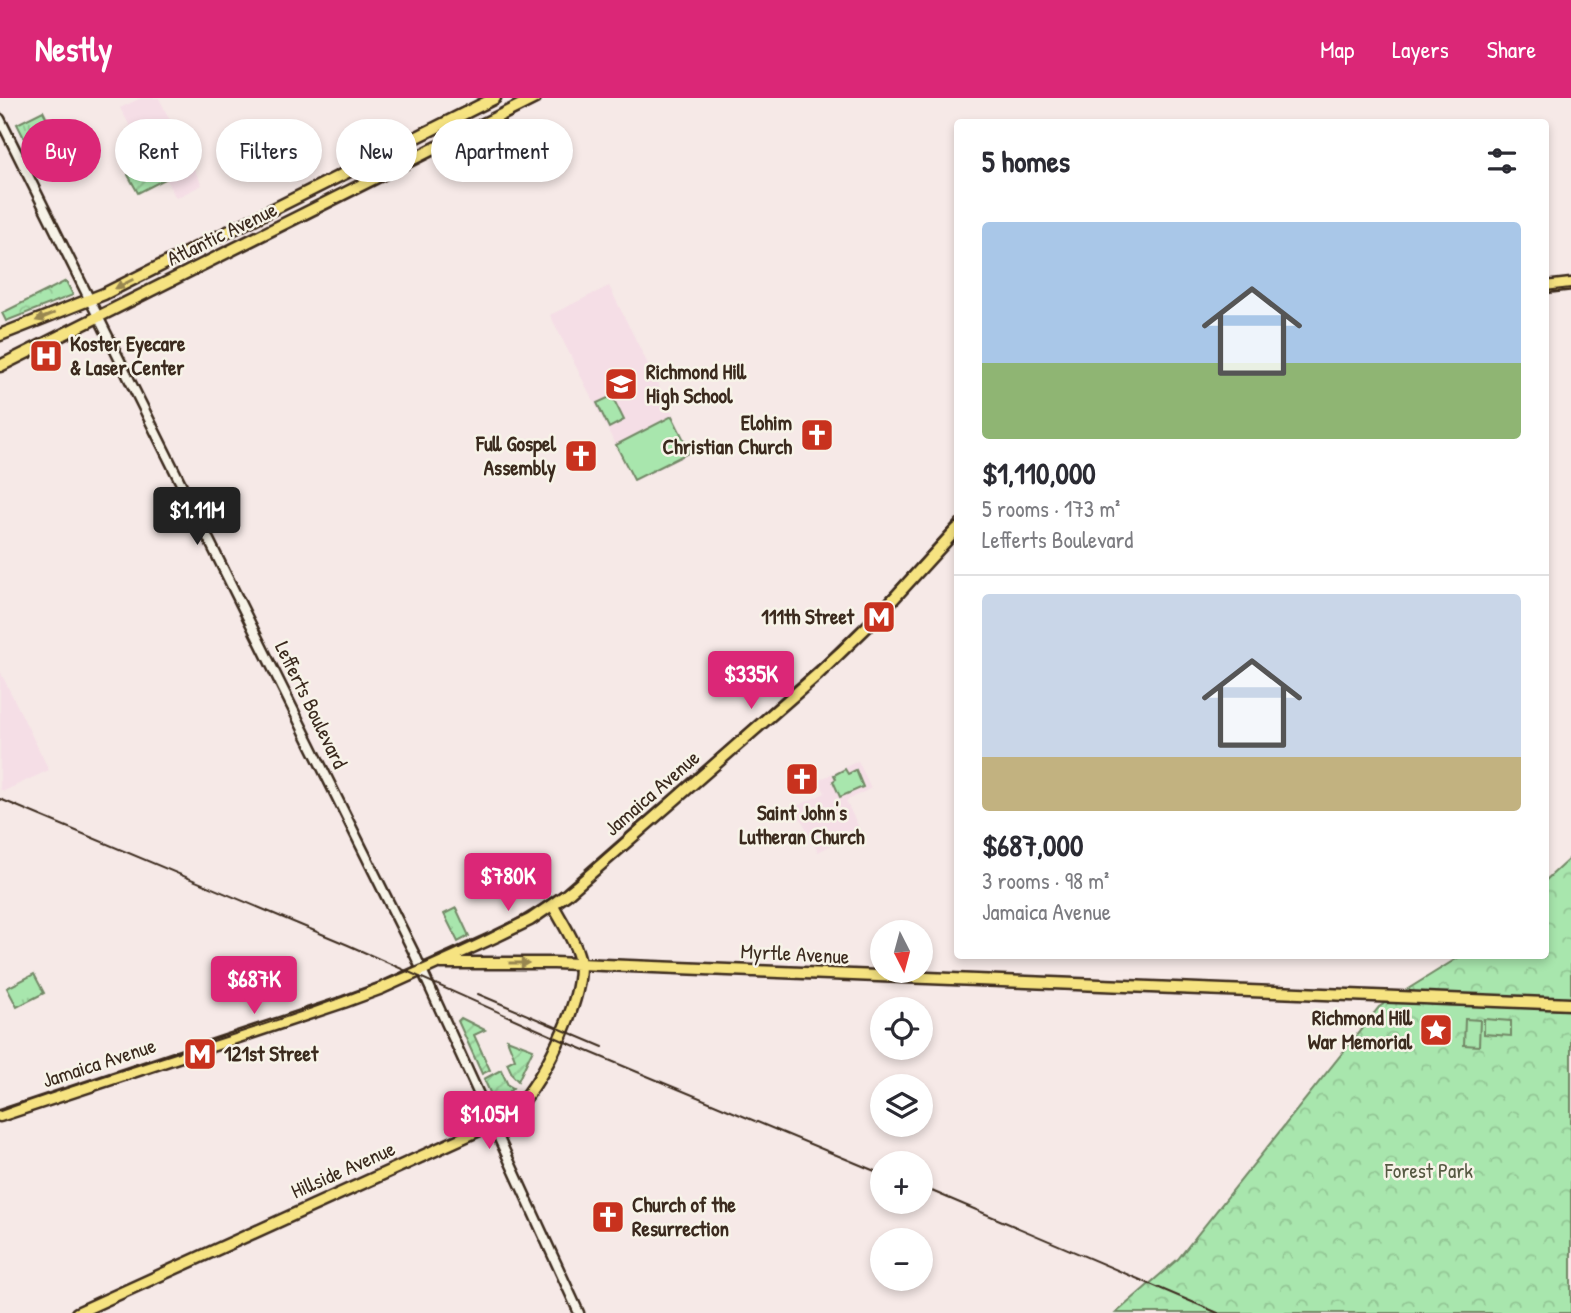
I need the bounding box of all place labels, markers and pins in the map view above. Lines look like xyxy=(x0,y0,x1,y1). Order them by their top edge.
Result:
place label: Koster Eyecare & Laser Center xyxy=(70,329,186,382)
hospital icon: Koster Eyecare & Laser Center xyxy=(27,337,65,375)
place label: Richmond Hill High School xyxy=(646,357,747,411)
school or university icon: Richmond Hill High School xyxy=(602,365,640,403)
place label: Elohim Christian Church xyxy=(663,408,792,461)
church icon: Elohim Christian Church xyxy=(798,416,836,454)
place label: Full Gospel Assembly xyxy=(475,429,556,483)
church icon: Full Gospel Assembly xyxy=(562,437,600,475)
pin: $1.11M xyxy=(140,488,254,547)
metro station icon: 111th Street xyxy=(860,598,898,636)
place label: 111th Street xyxy=(761,602,855,631)
pin: $335K xyxy=(702,652,800,711)
church icon: Saint John's Lutheran Church xyxy=(783,760,821,798)
place label: Saint John's Lutheran Church xyxy=(739,798,865,851)
pin: $780K xyxy=(459,854,557,913)
pin: $687K xyxy=(205,956,303,1016)
place label: Richmond Hill War Memorial xyxy=(1308,1003,1413,1056)
place icon: Richmond Hill War Memorial xyxy=(1417,1011,1455,1049)
metro station icon: 121st Street xyxy=(181,1035,219,1073)
place label: 121st Street xyxy=(224,1039,319,1068)
pin: $1.05M xyxy=(432,1091,546,1151)
place label: Church of the Resurrection xyxy=(632,1190,736,1243)
church icon: Church of the Resurrection xyxy=(589,1198,627,1236)

